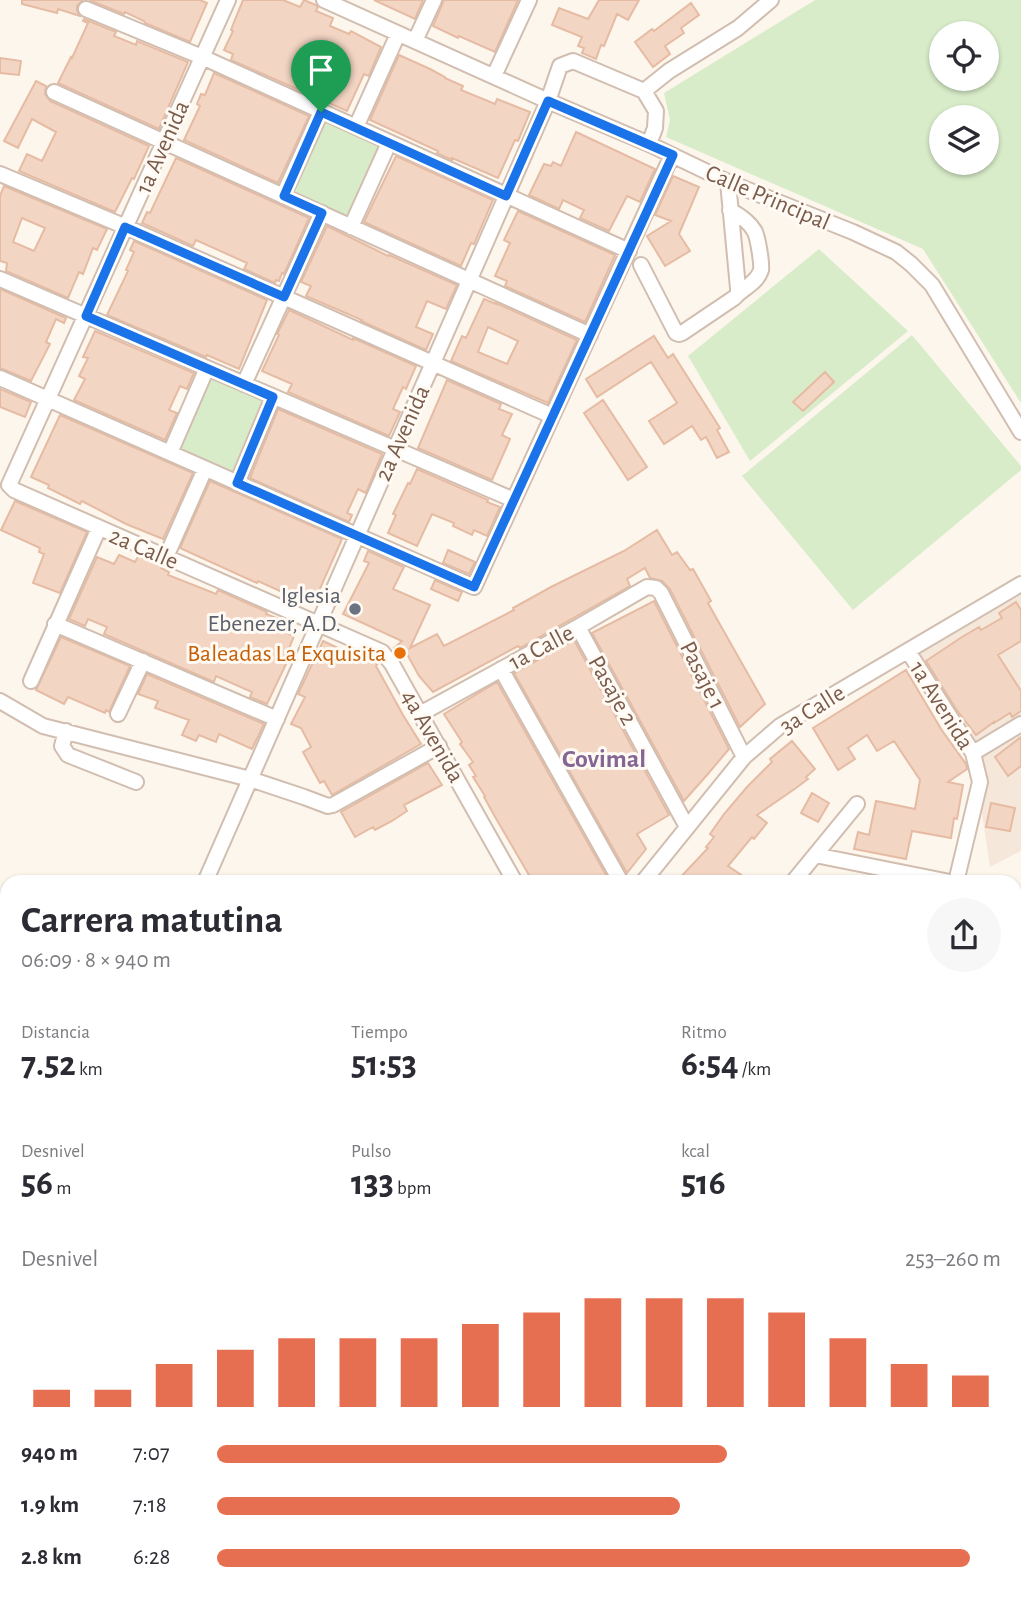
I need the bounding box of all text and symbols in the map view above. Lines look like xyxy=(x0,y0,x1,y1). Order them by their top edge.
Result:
map controls xyxy=(929,21,999,175)
button: locate xyxy=(929,21,999,91)
pin xyxy=(291,40,351,112)
icon: arrive xyxy=(302,51,340,89)
street label: 1a Avenida xyxy=(132,97,194,198)
button: layers xyxy=(929,105,999,175)
street label: Calle Principal xyxy=(702,161,833,235)
street label: 2a Avenida xyxy=(371,382,435,485)
street label: 2a Calle xyxy=(106,524,182,574)
place label: Iglesia Ebenezer, A.D. xyxy=(207,584,341,636)
marker: Iglesia Ebenezer, A.D. xyxy=(347,601,363,617)
street label: 1a Calle xyxy=(505,621,578,675)
street label: Pasaje 1 xyxy=(675,638,729,713)
place label: Baleadas La Exquisita xyxy=(187,642,386,666)
marker: Baleadas La Exquisita xyxy=(392,645,408,661)
street label: Pasaje 2 xyxy=(583,652,641,729)
street label: 1a Avenida xyxy=(905,657,978,754)
street label: 3a Calle xyxy=(776,681,849,739)
street label: 4a Avenida xyxy=(396,686,468,787)
district label: Covimal xyxy=(562,746,646,772)
button: share xyxy=(927,898,1001,972)
text: Carrera matutina xyxy=(21,902,283,940)
text: 06:09 · 8 × 940 m xyxy=(21,949,171,972)
text: Distancia xyxy=(21,1023,90,1042)
text: Tiempo xyxy=(351,1023,408,1042)
text: Ritmo xyxy=(681,1023,727,1042)
text: 7.52 xyxy=(21,1047,76,1082)
text: 51:53 xyxy=(351,1047,417,1082)
text: 6:54 xyxy=(681,1047,739,1082)
text: km xyxy=(76,1060,103,1079)
text: /km xyxy=(739,1060,771,1079)
text: Desnivel xyxy=(21,1142,85,1161)
text: Pulso xyxy=(351,1142,391,1161)
text: kcal xyxy=(681,1142,710,1161)
text: 56 xyxy=(21,1166,53,1201)
text: 133 xyxy=(351,1166,394,1201)
text: 516 xyxy=(681,1166,726,1201)
text: m xyxy=(53,1179,71,1198)
text: bpm xyxy=(394,1179,431,1198)
text: Desnivel xyxy=(21,1248,98,1271)
text: 253–260 m xyxy=(905,1248,1001,1271)
text: 940 m xyxy=(21,1442,78,1465)
text: 7:07 xyxy=(133,1442,170,1465)
text: 1.9 km xyxy=(21,1494,79,1517)
text: 7:18 xyxy=(133,1494,167,1517)
text: 2.8 km xyxy=(21,1546,82,1569)
text: 6:28 xyxy=(133,1546,170,1569)

